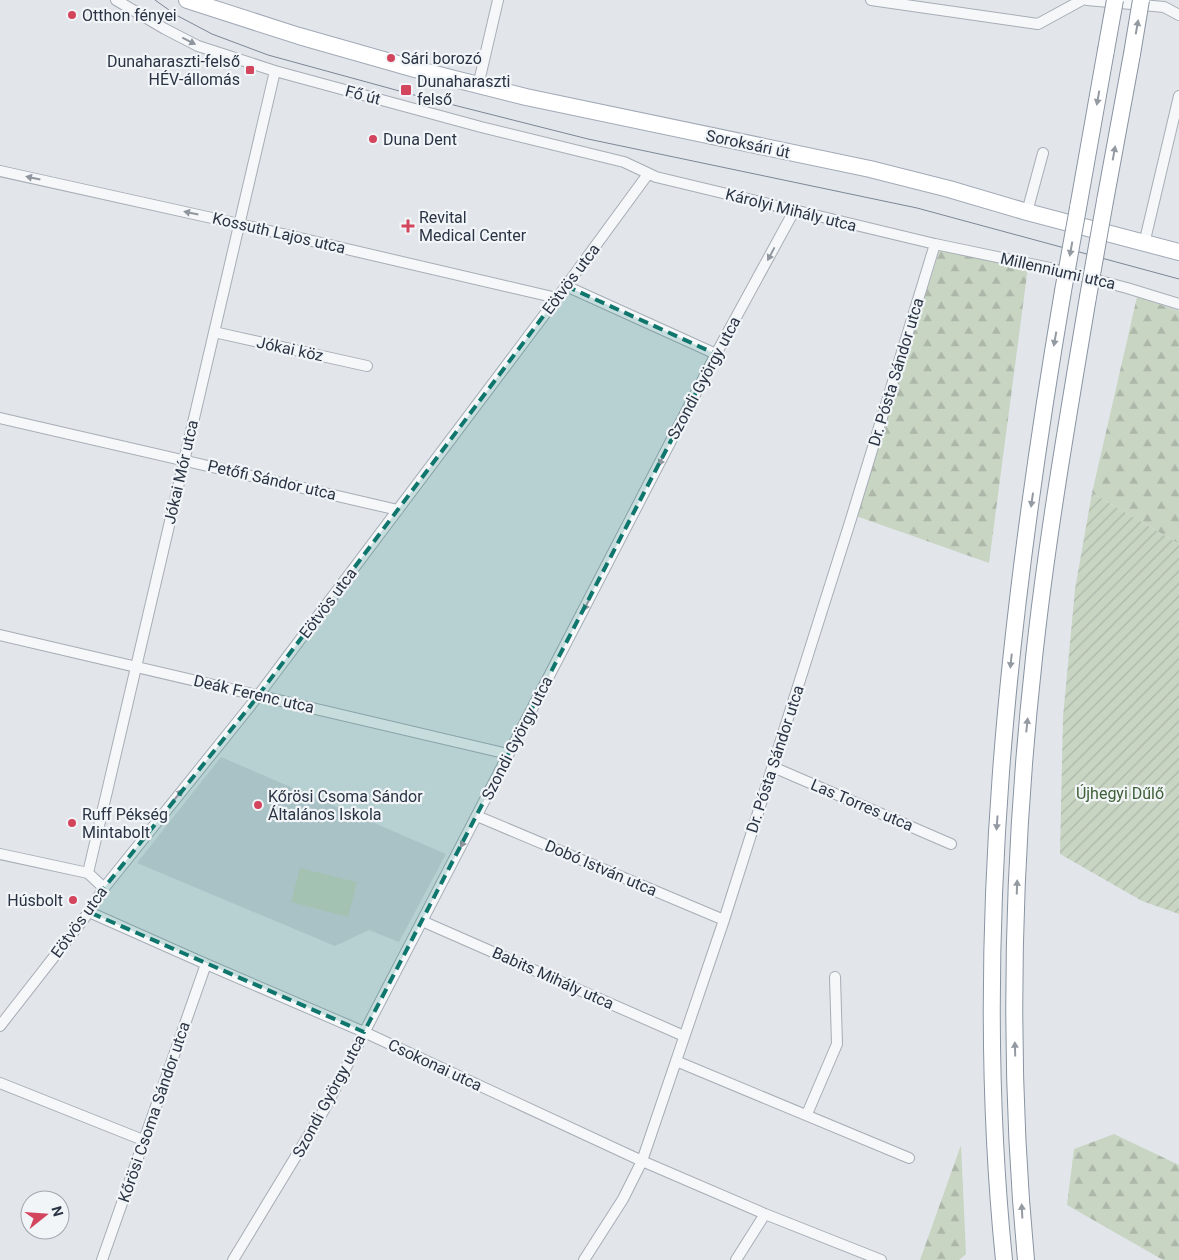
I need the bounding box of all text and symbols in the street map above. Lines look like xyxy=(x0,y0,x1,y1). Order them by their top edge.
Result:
place label: Otthon fényei xyxy=(82,6,177,25)
marker: Otthon fényei xyxy=(66,9,78,21)
one-way arrow xyxy=(1133,19,1141,35)
one-way arrow xyxy=(182,37,196,45)
place label: Sári borozó xyxy=(401,49,482,68)
place label: Dunaharaszti-felső HÉV-állomás xyxy=(107,52,240,89)
marker: Sári borozó xyxy=(385,52,397,64)
marker: Dunaharaszti-felső HÉV-állomás xyxy=(244,64,256,76)
place label: Dunaharaszti felső xyxy=(417,72,511,109)
street label: Fő út xyxy=(343,81,383,109)
marker: Dunaharaszti felső xyxy=(399,83,413,97)
one-way arrow xyxy=(1093,91,1101,107)
street label: Soroksári út xyxy=(704,126,792,162)
place label: Duna Dent xyxy=(383,130,457,149)
marker: Duna Dent xyxy=(367,133,379,145)
one-way arrow xyxy=(1110,145,1118,160)
one-way arrow xyxy=(25,174,40,182)
street label: Károlyi Mihály utca xyxy=(724,185,858,235)
street label: Kossuth Lajos utca xyxy=(211,208,347,258)
place label: Revital Medical Center xyxy=(419,208,527,245)
one-way arrow xyxy=(184,209,199,217)
marker: Revital Medical Center xyxy=(401,219,415,233)
street label: Eötvös utca xyxy=(538,240,604,318)
one-way arrow xyxy=(1066,242,1074,258)
one-way arrow xyxy=(766,247,775,261)
street label: Millenniumi utca xyxy=(999,249,1117,293)
street label: Dr. Pósta Sándor utca xyxy=(864,296,928,448)
street label: Szondi György utca xyxy=(664,313,744,443)
one-way arrow xyxy=(1051,331,1059,347)
street label: Jókai köz xyxy=(255,333,325,365)
street label: Jókai Mór utca xyxy=(160,418,202,526)
one-way arrow xyxy=(658,452,666,467)
street label: Petőfi Sándor utca xyxy=(206,456,338,504)
one-way arrow xyxy=(1027,492,1035,508)
street label: Eötvös utca xyxy=(295,564,361,642)
one-way arrow xyxy=(583,596,591,611)
one-way arrow xyxy=(1007,653,1015,669)
street label: Deák Ferenc utca xyxy=(192,671,316,717)
street label: Szondi György utca xyxy=(478,673,556,803)
street label: Dr. Pósta Sándor utca xyxy=(742,683,808,835)
one-way arrow xyxy=(1024,716,1032,732)
street label: Las Torres utca xyxy=(808,775,916,835)
park label: Újhegyi Dűlő xyxy=(1076,784,1164,803)
place label: Kőrösi Csoma Sándor Általános Iskola xyxy=(268,787,423,824)
one-way arrow xyxy=(172,789,183,802)
marker: Kőrösi Csoma Sándor Általános Iskola xyxy=(252,799,264,811)
place label: Ruff Pékség Mintabolt xyxy=(82,805,168,842)
one-way arrow xyxy=(992,815,1000,831)
marker: Ruff Pékség Mintabolt xyxy=(66,817,78,829)
one-way arrow xyxy=(460,834,468,848)
street label: Dobó István utca xyxy=(542,836,660,900)
one-way arrow xyxy=(1013,878,1021,894)
street label: Eötvös utca xyxy=(47,883,111,961)
place label: Húsbolt xyxy=(7,891,63,910)
marker: Húsbolt xyxy=(67,894,79,906)
street label: Babits Mihály utca xyxy=(489,943,617,1013)
street label: Kőrösi Csoma Sándor utca xyxy=(114,1019,194,1205)
street label: Szondi György utca xyxy=(289,1031,369,1161)
street label: Csokonai utca xyxy=(385,1035,485,1095)
one-way arrow xyxy=(1011,1041,1019,1057)
north arrow xyxy=(20,1190,70,1240)
one-way arrow xyxy=(1018,1203,1026,1219)
text: N xyxy=(48,1204,67,1218)

